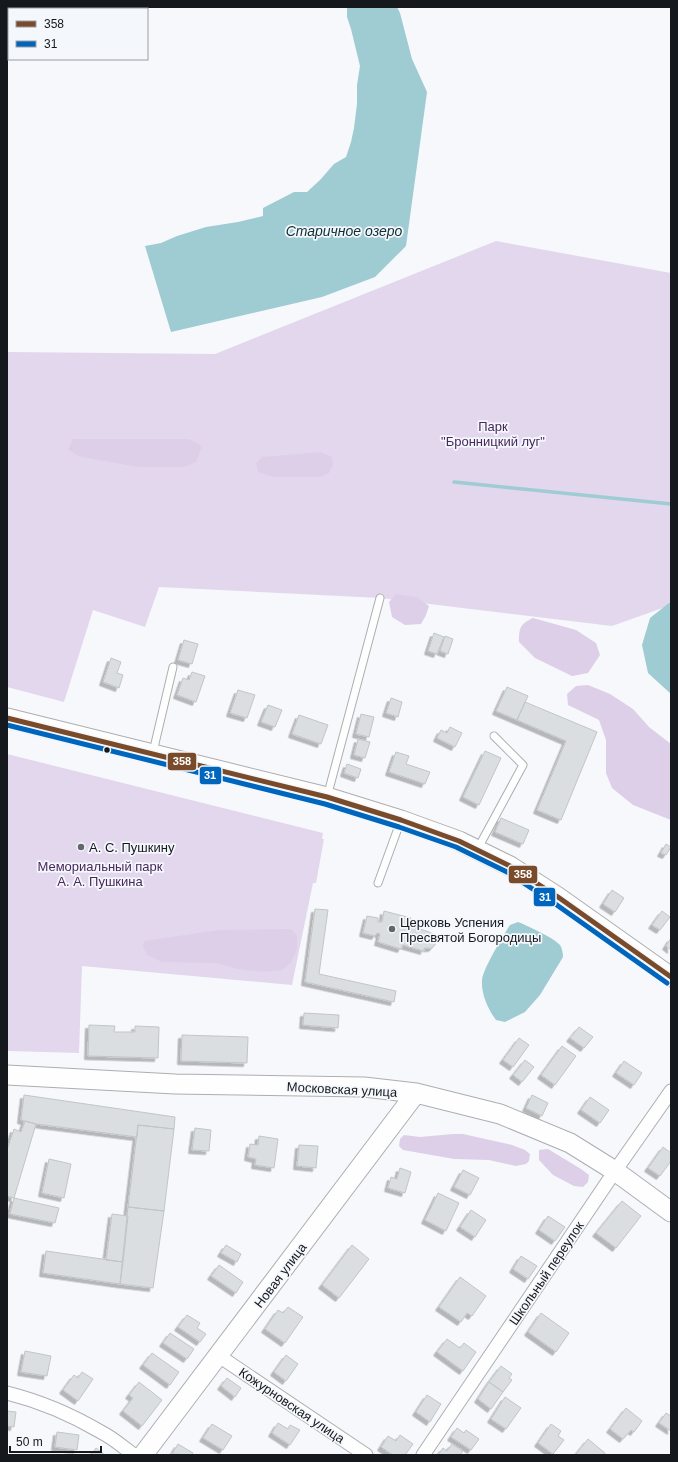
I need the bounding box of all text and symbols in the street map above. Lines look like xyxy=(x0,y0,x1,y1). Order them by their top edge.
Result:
legend xyxy=(8,8,148,60)
text: 358 xyxy=(44,17,64,31)
text: 31 xyxy=(44,37,58,51)
water label: Старичное озеро xyxy=(286,223,403,239)
park label: Парк "Бронницкий луг" xyxy=(441,419,545,449)
unlabelled marker xyxy=(102,745,112,755)
line badge: 358 xyxy=(167,752,197,771)
text: 358 xyxy=(173,755,191,767)
line badge: 31 xyxy=(199,766,222,785)
text: 31 xyxy=(204,769,216,781)
place label: А. С. Пушкину xyxy=(89,840,175,855)
marker: А. С. Пушкину xyxy=(76,842,86,852)
park label: Мемориальный парк А. А. Пушкина xyxy=(37,859,163,889)
line badge: 358 xyxy=(508,865,538,884)
text: 358 xyxy=(514,868,532,880)
line badge: 31 xyxy=(533,887,556,907)
text: 31 xyxy=(539,891,551,903)
place label: Церковь Успения Пресвятой Богородицы xyxy=(400,915,541,945)
marker: Церковь Успения Пресвятой Богородицы xyxy=(387,924,397,934)
street label: Московская улица xyxy=(286,1079,398,1100)
street label: Школьный переулок xyxy=(506,1218,587,1328)
street label: Новая улица xyxy=(251,1239,310,1311)
street label: Кожурновская улица xyxy=(236,1364,348,1447)
scale bar xyxy=(10,1428,101,1454)
text: 50 m xyxy=(16,1435,43,1449)

